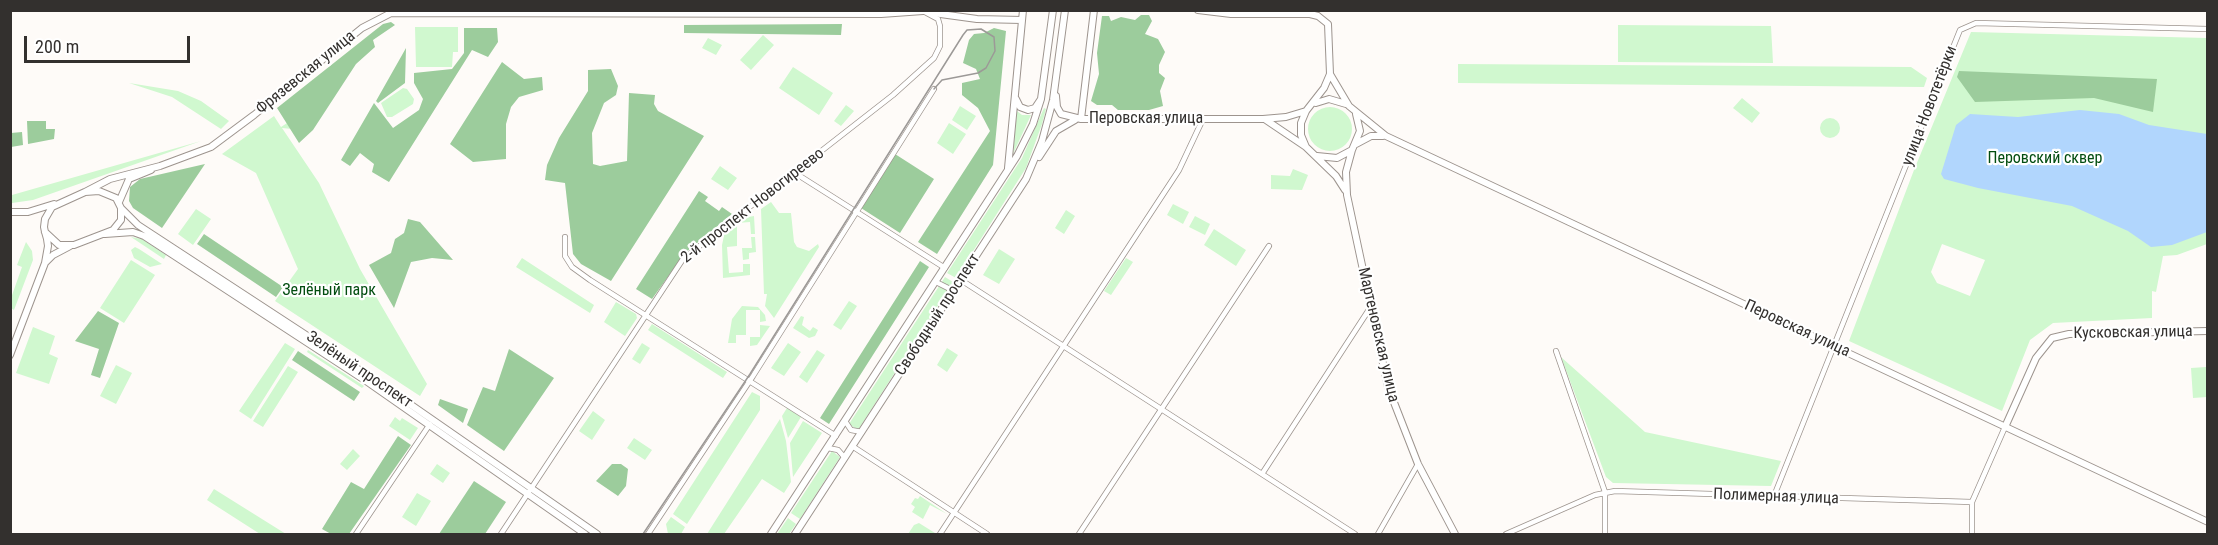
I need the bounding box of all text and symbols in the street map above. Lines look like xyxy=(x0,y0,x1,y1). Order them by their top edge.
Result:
scale bar xyxy=(27,24,194,62)
street label: Фрязевская улица xyxy=(253,27,359,119)
text: 200 m xyxy=(35,36,79,57)
street label: улица Новотетёрки xyxy=(1898,43,1962,169)
street label: Перовская улица xyxy=(1089,109,1203,129)
street label: 2-й проспект Новогиреево xyxy=(678,144,828,268)
park label: Перовский сквер xyxy=(1988,149,2102,169)
street label: Свободный проспект xyxy=(891,250,985,380)
street label: Мартеновская улица xyxy=(1353,266,1403,404)
park label: Зелёный парк xyxy=(282,281,376,301)
street label: Перовская улица xyxy=(1741,296,1853,362)
street label: Кусковская улица xyxy=(2073,322,2193,344)
street label: Зелёный проспект xyxy=(302,327,416,413)
street label: Полимерная улица xyxy=(1713,485,1839,509)

